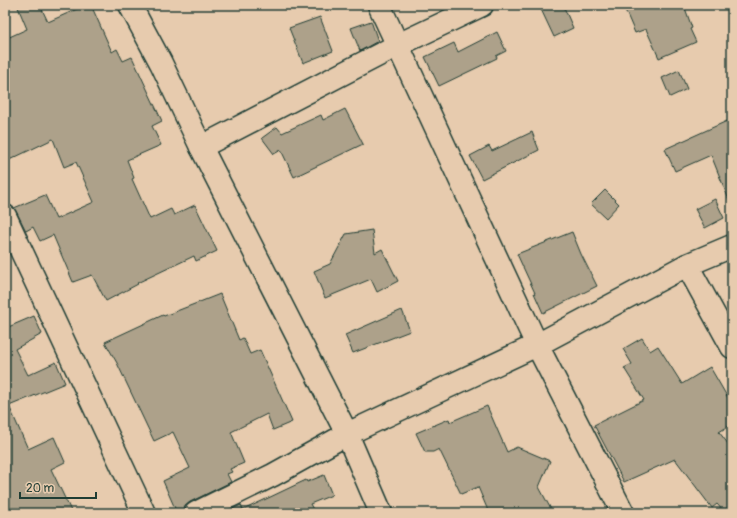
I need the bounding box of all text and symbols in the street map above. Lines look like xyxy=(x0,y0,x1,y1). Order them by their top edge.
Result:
scale bar xyxy=(20,474,96,500)
text: 20 m xyxy=(26,481,55,496)

